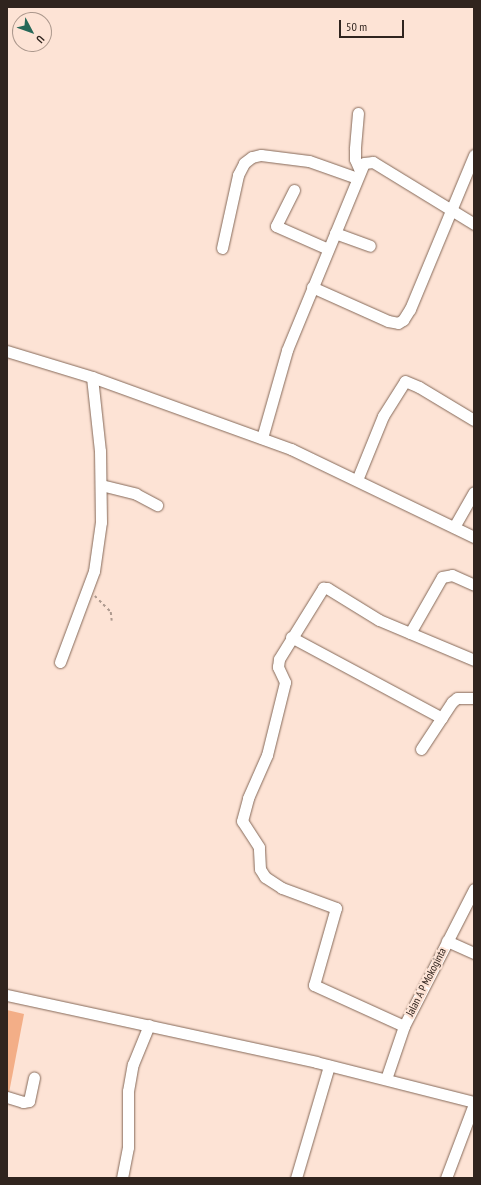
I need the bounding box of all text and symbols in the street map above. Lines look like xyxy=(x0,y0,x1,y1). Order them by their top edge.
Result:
north arrow xyxy=(12,12,52,52)
scale bar xyxy=(341,12,406,38)
text: 50 m xyxy=(346,19,367,34)
text: U xyxy=(33,32,47,46)
street label: Jalan A P Mokoginta xyxy=(403,945,449,1019)

